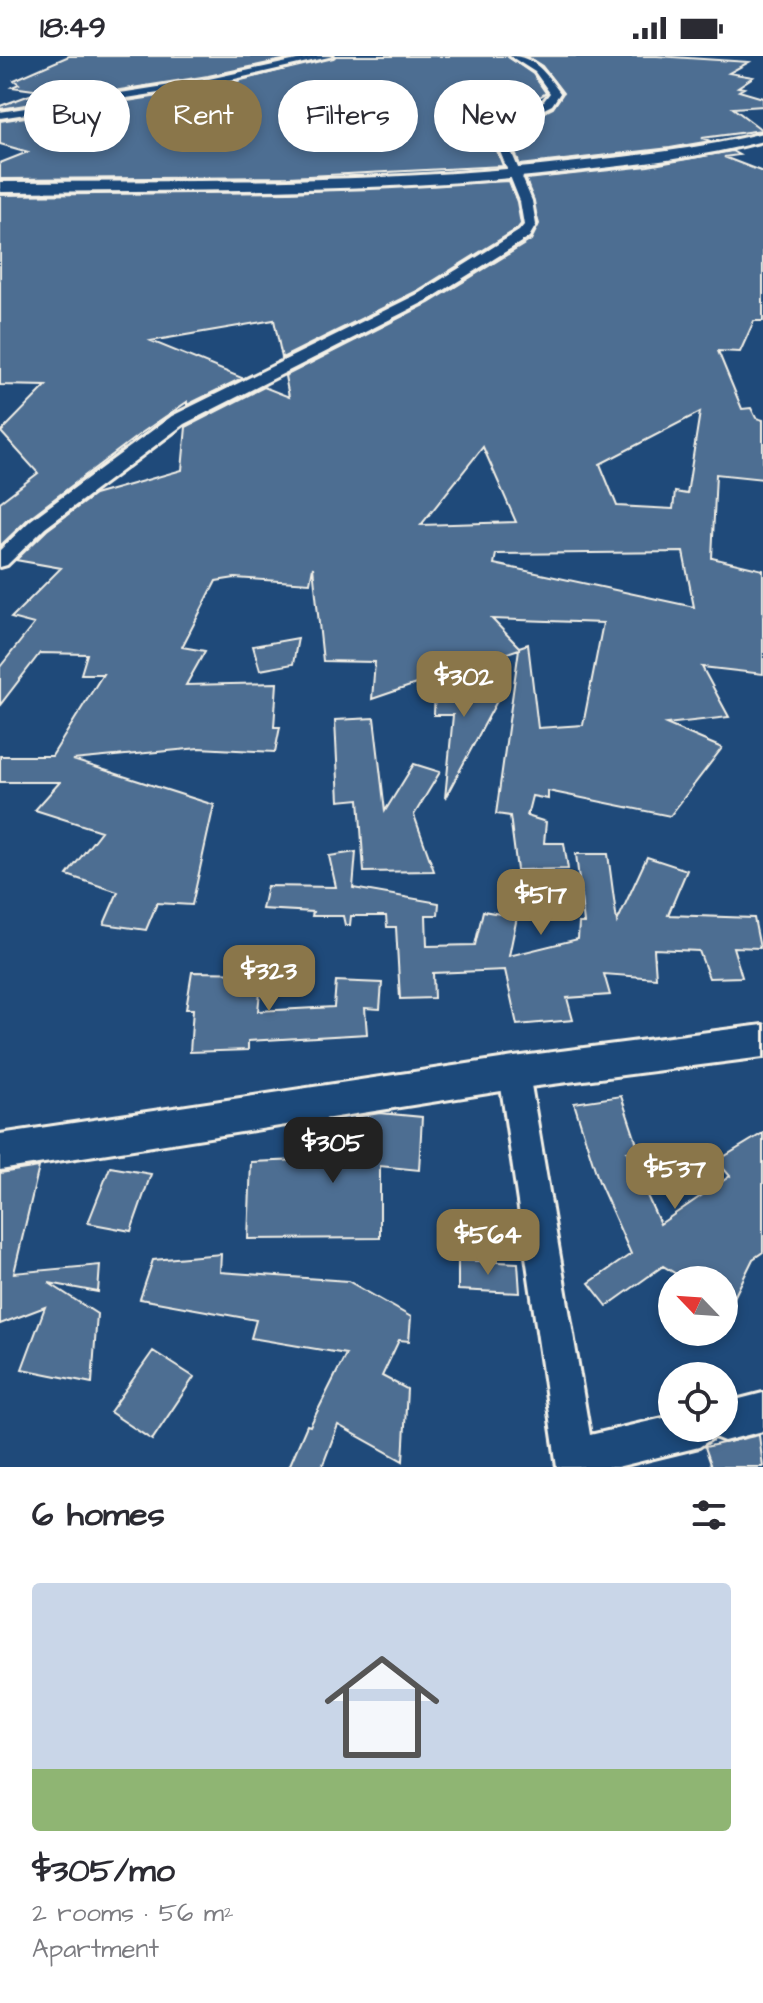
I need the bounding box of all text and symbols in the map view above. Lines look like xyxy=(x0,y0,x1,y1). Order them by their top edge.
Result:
text: 18:49 xyxy=(40,7,106,49)
chip: Buy xyxy=(24,80,130,152)
chip: Rent xyxy=(146,80,262,152)
chip: Filters xyxy=(278,80,418,152)
chip: New xyxy=(434,80,545,152)
pin: $302 xyxy=(417,651,511,719)
text: $302 xyxy=(435,659,493,695)
pin: $517 xyxy=(494,869,588,937)
text: $517 xyxy=(515,877,567,913)
pin: $323 xyxy=(222,945,316,1013)
text: $323 xyxy=(241,953,297,989)
pin: $305 xyxy=(286,1117,380,1185)
text: $305 xyxy=(302,1125,364,1161)
pin: $537 xyxy=(628,1143,722,1211)
text: $537 xyxy=(644,1151,706,1187)
pin: $564 xyxy=(441,1209,535,1277)
text: $564 xyxy=(455,1217,521,1253)
north arrow xyxy=(658,1266,738,1346)
map controls xyxy=(658,1266,738,1442)
button: locate xyxy=(658,1362,738,1442)
text: 6 homes xyxy=(32,1491,165,1539)
icon: filters xyxy=(687,1493,731,1537)
icon: home xyxy=(310,1635,454,1779)
text: $305/mo xyxy=(32,1847,175,1895)
text: 2 rooms · 56 m² xyxy=(32,1895,234,1931)
text: Apartment xyxy=(32,1931,159,1967)

